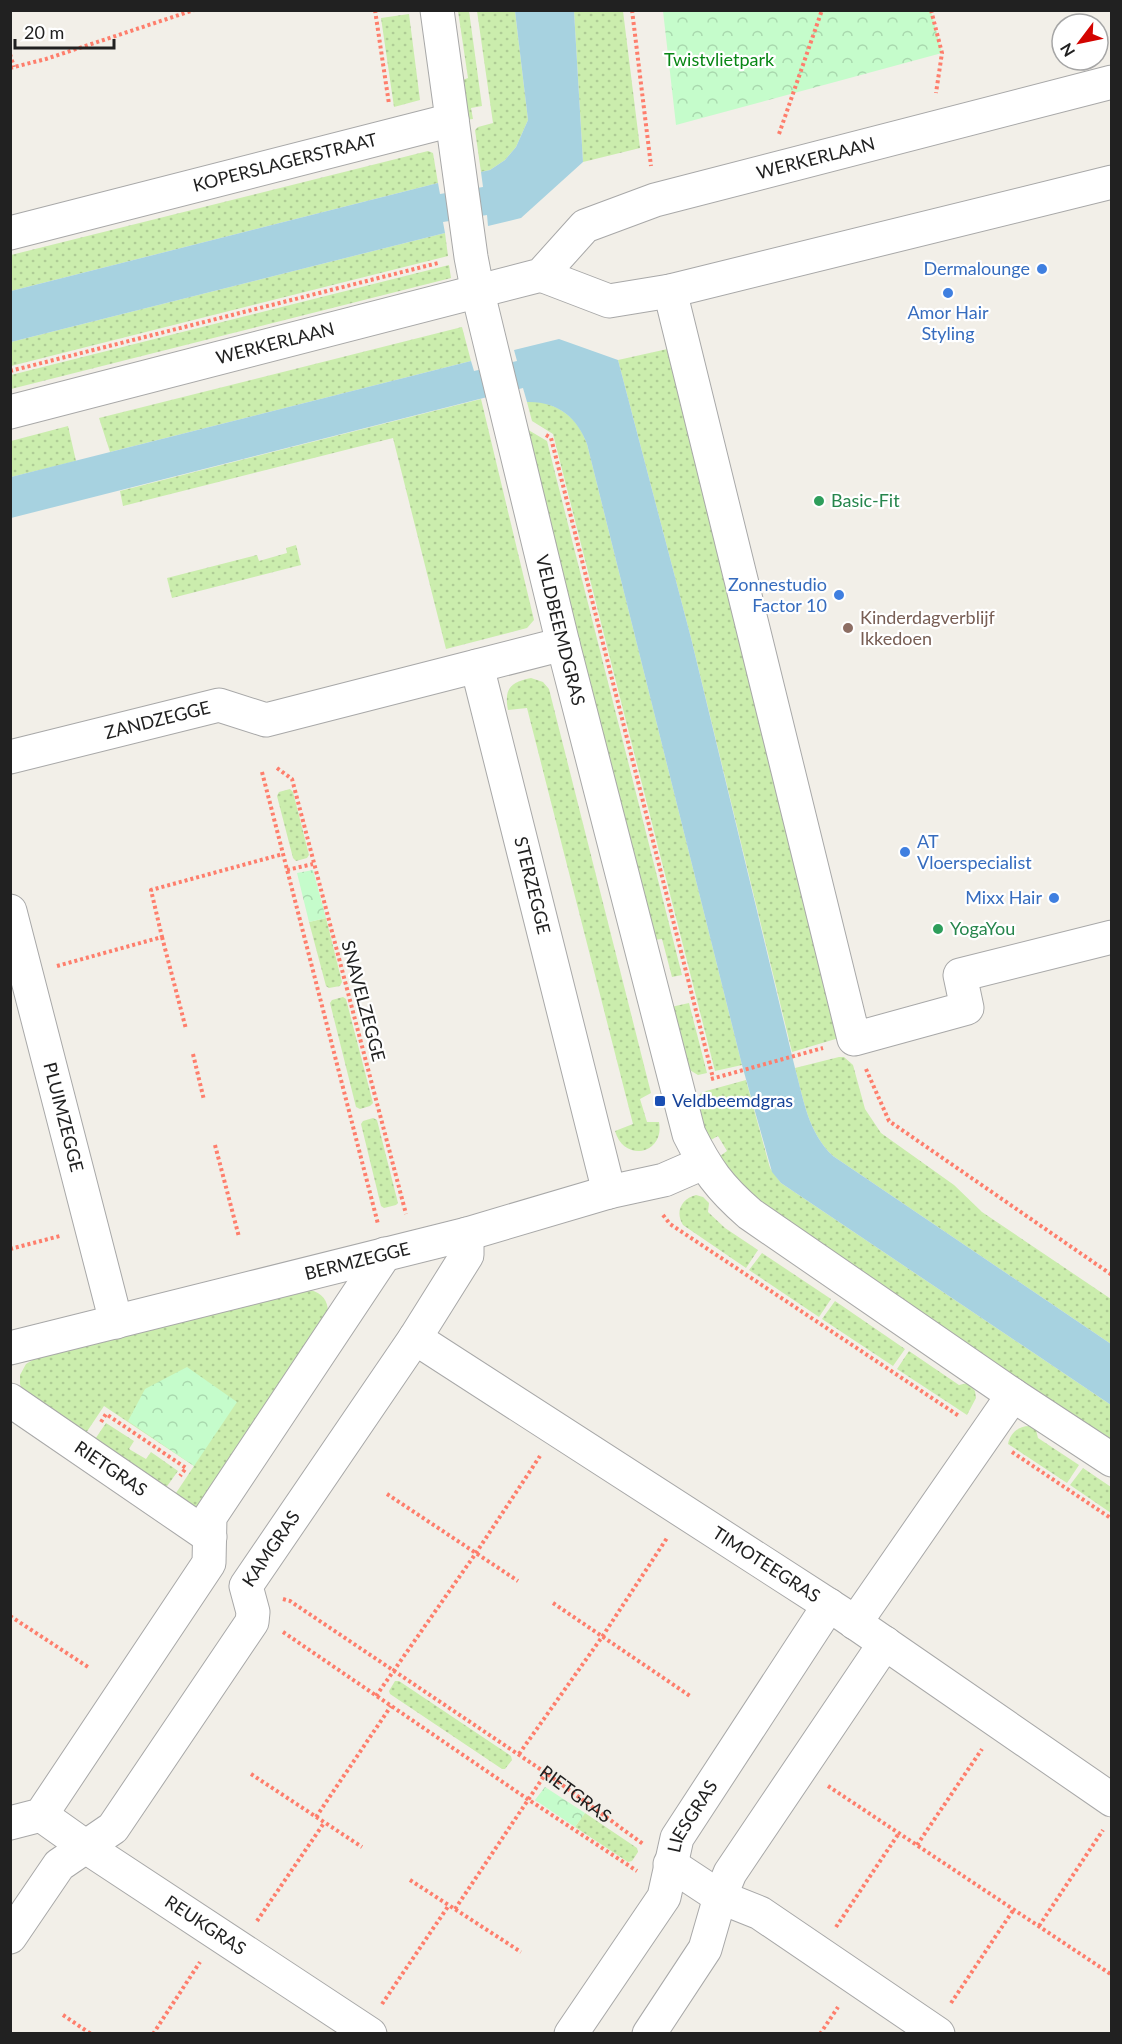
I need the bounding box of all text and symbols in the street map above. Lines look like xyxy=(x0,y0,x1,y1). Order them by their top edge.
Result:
scale bar xyxy=(15,12,114,50)
north arrow xyxy=(1050,12,1110,72)
text: 20 m xyxy=(24,21,64,43)
text: N xyxy=(1056,40,1078,60)
park label: Twistvlietpark xyxy=(664,48,775,70)
street label: KOPERSLAGERSTRAAT xyxy=(191,128,380,196)
street label: WERKERLAAN xyxy=(754,132,877,183)
place label: Dermalounge xyxy=(923,257,1030,279)
marker: Dermalounge xyxy=(1035,262,1049,276)
marker: Amor Hair Styling xyxy=(941,286,955,300)
place label: Amor Hair Styling xyxy=(907,301,989,344)
street label: WERKERLAAN xyxy=(214,317,337,368)
place label: Basic-Fit xyxy=(831,489,900,511)
marker: Basic-Fit xyxy=(812,494,826,508)
street label: VELDBEEMDGRAS xyxy=(532,552,590,708)
place label: Zonnestudio Factor 10 xyxy=(728,573,827,616)
marker: Zonnestudio Factor 10 xyxy=(832,588,846,602)
place label: Kinderdagverblijf Ikkedoen xyxy=(860,606,996,649)
marker: Kinderdagverblijf Ikkedoen xyxy=(841,621,855,635)
street label: ZANDZEGGE xyxy=(102,696,212,743)
place label: AT Vloerspecialist xyxy=(917,830,1032,873)
street label: STERZEGGE xyxy=(510,834,556,936)
marker: AT Vloerspecialist xyxy=(898,845,912,859)
place label: Mixx Hair xyxy=(965,886,1042,908)
marker: Mixx Hair xyxy=(1047,891,1061,905)
place label: YogaYou xyxy=(950,917,1015,939)
marker: YogaYou xyxy=(931,922,945,936)
street label: SNAVELZEGGE xyxy=(337,938,391,1064)
street label: PLUIMZEGGE xyxy=(39,1060,89,1174)
place label: Veldbeemdgras xyxy=(672,1089,793,1111)
marker: Veldbeemdgras xyxy=(653,1094,667,1108)
street label: BERMZEGGE xyxy=(302,1237,412,1284)
street label: RIETGRAS xyxy=(71,1436,152,1501)
street label: KAMGRAS xyxy=(237,1506,304,1591)
street label: TIMOTEEGRAS xyxy=(709,1521,825,1607)
street label: RIETGRAS xyxy=(536,1760,616,1827)
street label: LIESGRAS xyxy=(662,1776,722,1854)
street label: REUKGRAS xyxy=(161,1890,250,1959)

